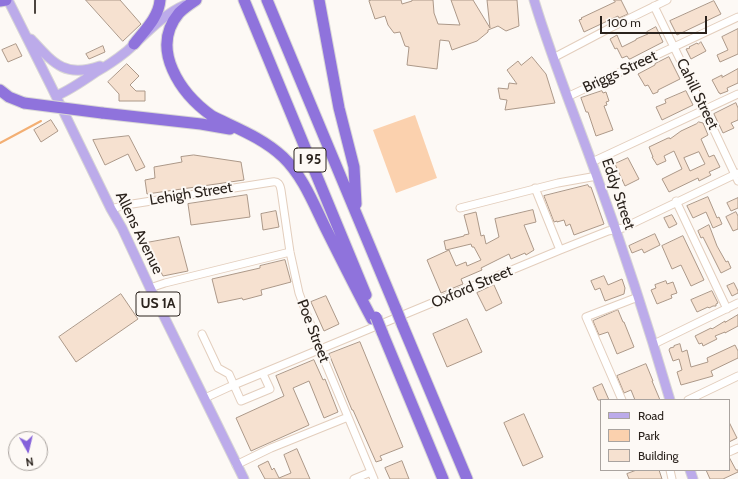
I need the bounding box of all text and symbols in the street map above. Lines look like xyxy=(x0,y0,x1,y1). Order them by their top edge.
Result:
scale bar xyxy=(602,8,709,34)
text: 100 m xyxy=(607,15,641,30)
street label: Briggs Street xyxy=(580,47,660,97)
street label: Cahill Street xyxy=(672,56,722,132)
road number: I 95 xyxy=(294,148,326,172)
street label: Eddy Street xyxy=(597,156,639,232)
street label: Lehigh Street xyxy=(148,179,234,209)
street label: Allens Avenue xyxy=(111,189,167,277)
street label: Oxford Street xyxy=(429,262,515,312)
road number: US 1A xyxy=(136,292,180,316)
street label: Poe Street xyxy=(293,297,333,365)
legend xyxy=(600,399,730,471)
text: Road xyxy=(638,408,664,423)
text: Park xyxy=(638,428,660,443)
north arrow xyxy=(8,431,48,471)
text: Building xyxy=(638,448,679,463)
text: N xyxy=(25,454,34,469)

